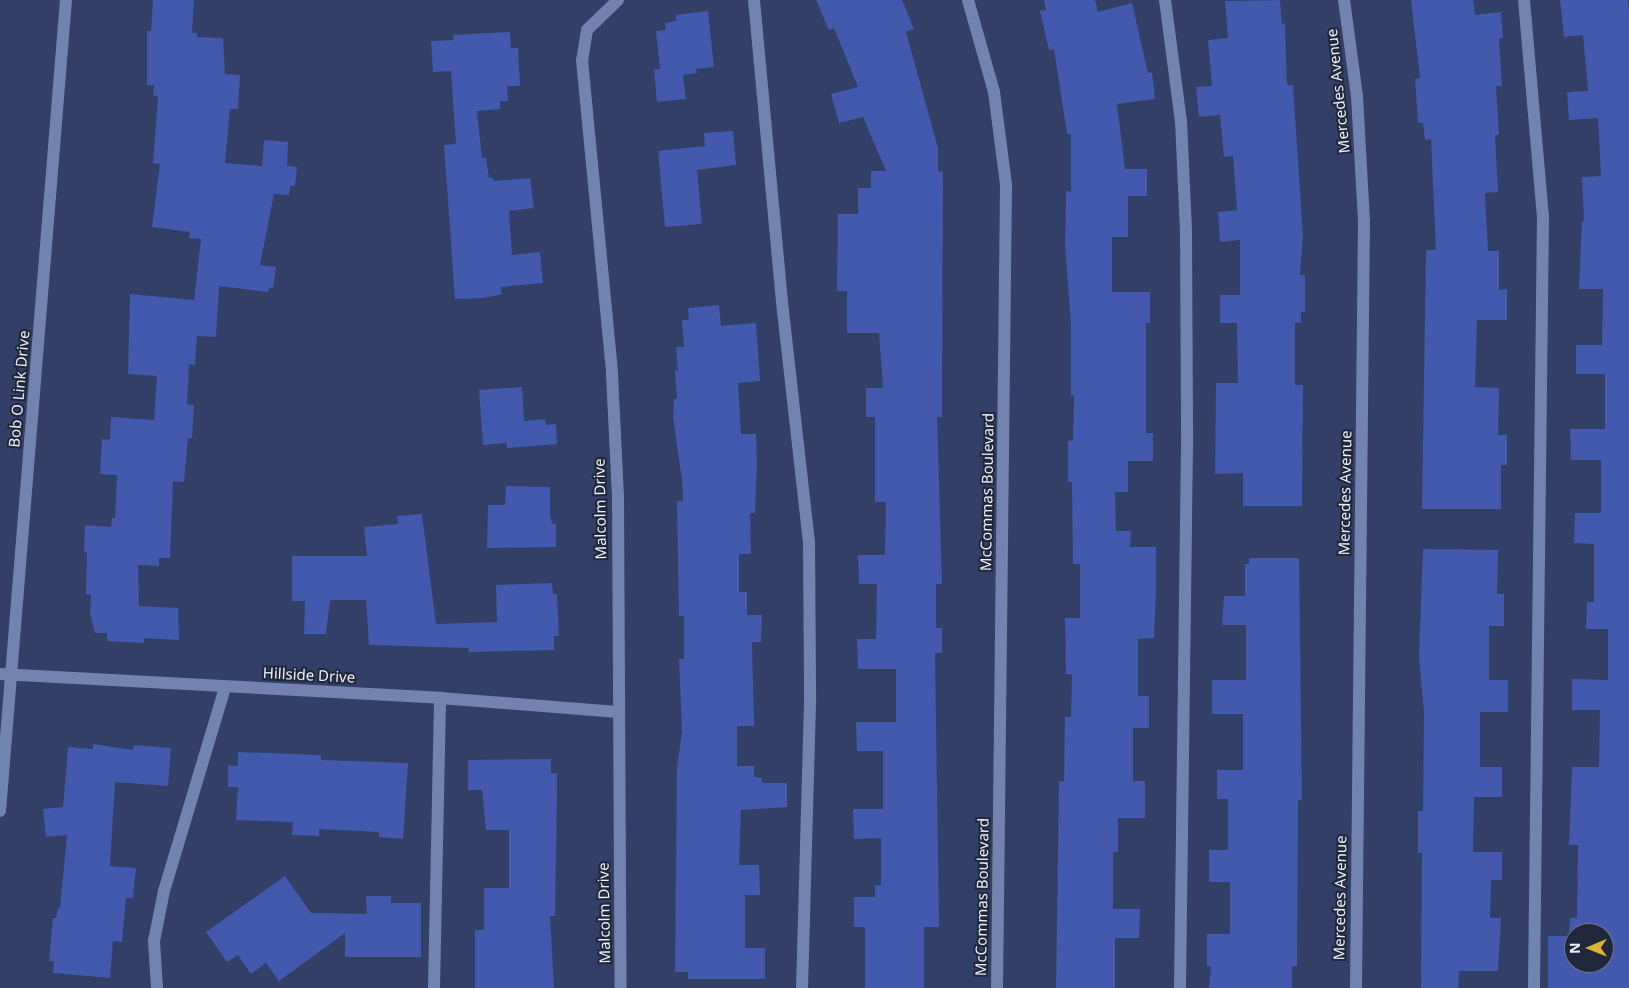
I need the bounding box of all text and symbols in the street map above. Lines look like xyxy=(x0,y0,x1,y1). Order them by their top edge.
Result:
street label: Mercedes Avenue xyxy=(1323,28,1353,154)
street label: Bob O Link Drive xyxy=(5,330,33,448)
street label: McCommas Boulevard xyxy=(977,413,997,571)
street label: Mercedes Avenue xyxy=(1335,430,1355,556)
street label: Malcolm Drive xyxy=(590,458,610,560)
street label: Hillside Drive xyxy=(262,664,356,686)
street label: McCommas Boulevard xyxy=(972,818,992,976)
street label: Mercedes Avenue xyxy=(1330,835,1350,961)
street label: Malcolm Drive xyxy=(594,862,614,964)
north arrow xyxy=(1564,923,1614,973)
text: N xyxy=(1565,942,1584,954)

